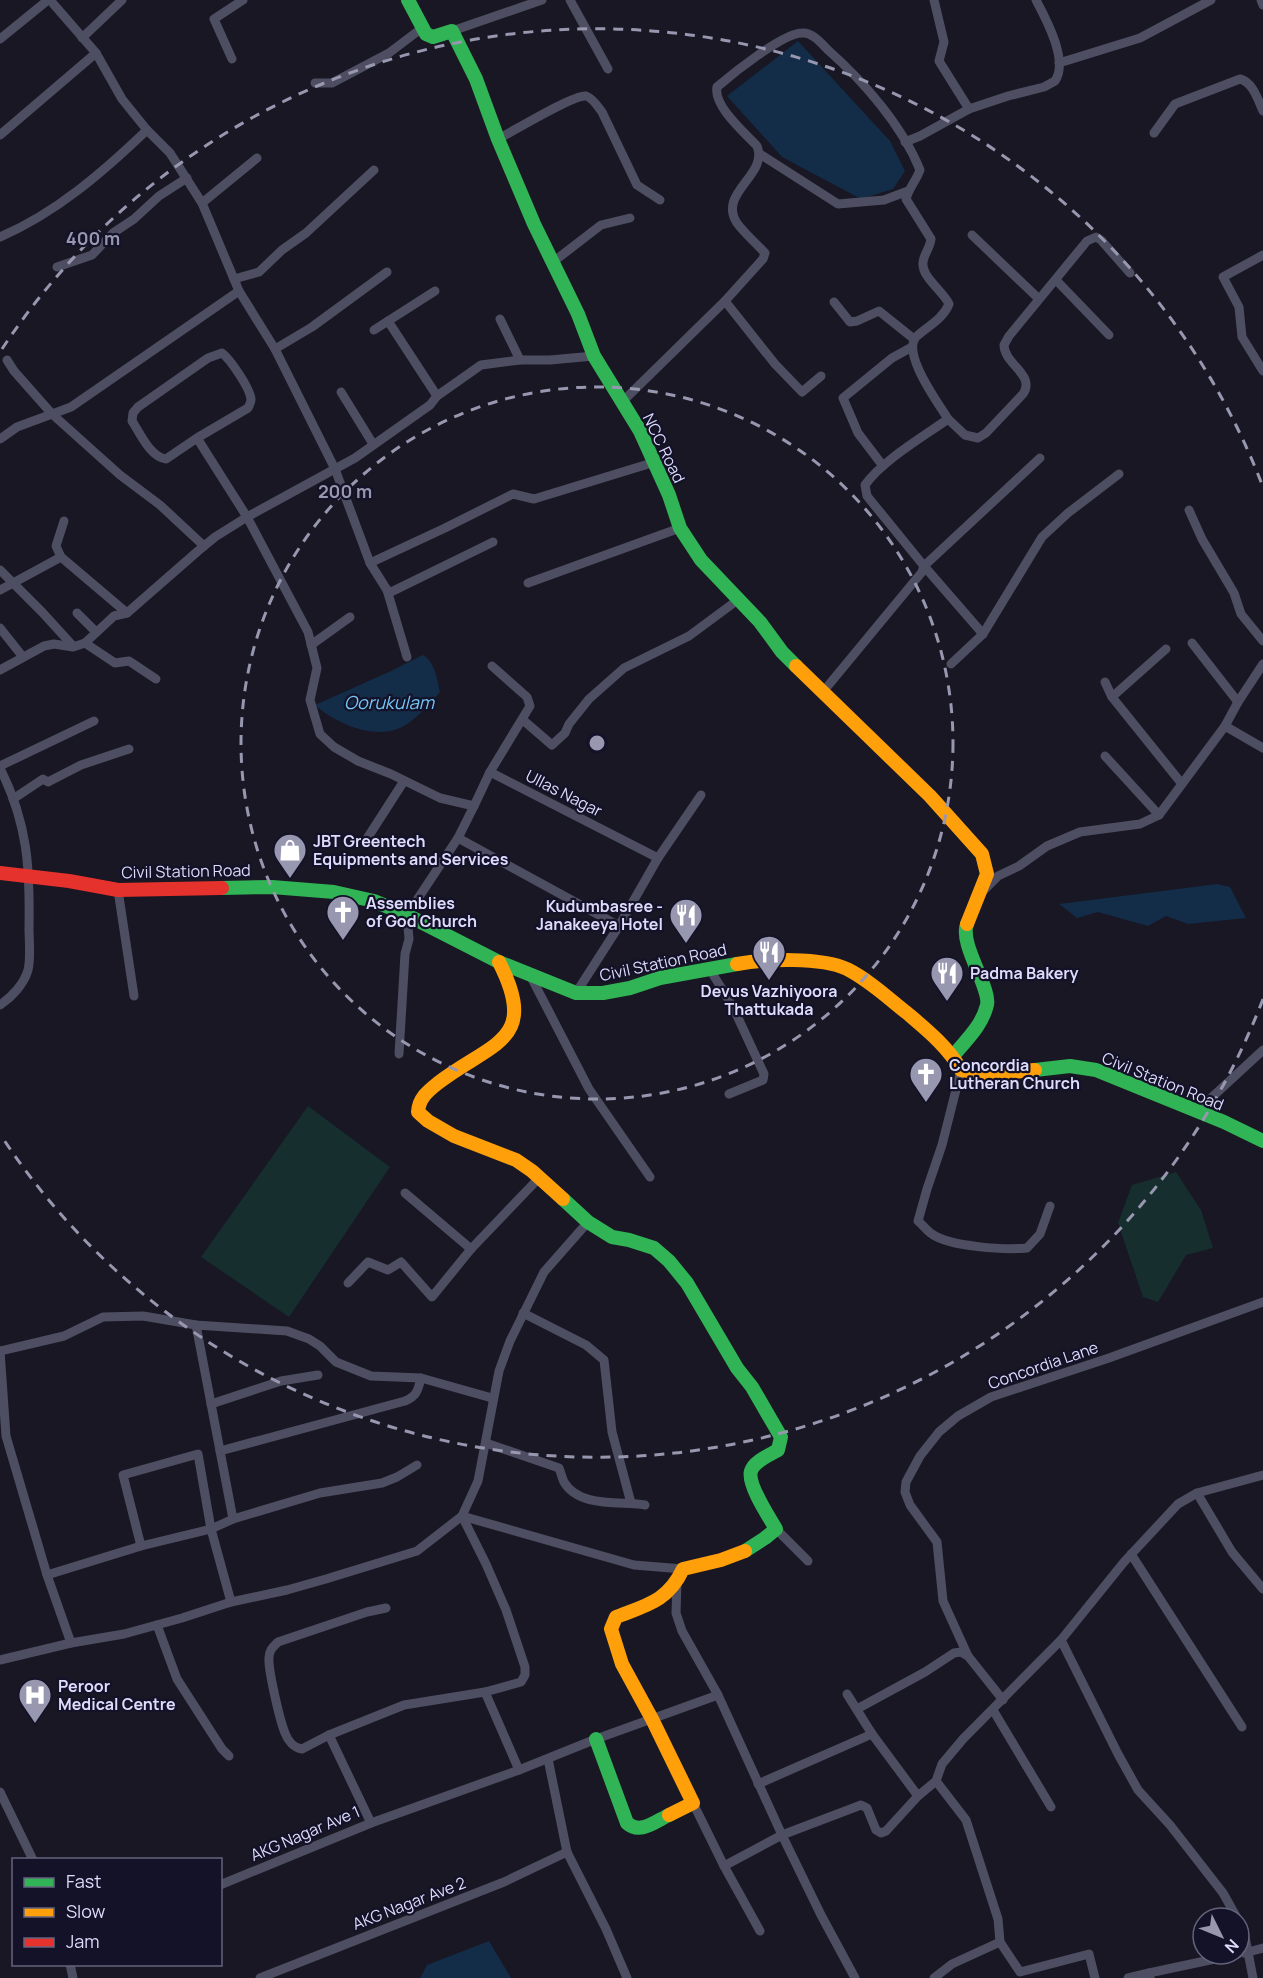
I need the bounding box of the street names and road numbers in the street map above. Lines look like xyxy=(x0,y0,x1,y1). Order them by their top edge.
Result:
street label: NCC Road xyxy=(638,409,690,487)
street label: Ullas Nagar xyxy=(522,764,606,822)
street label: Civil Station Road xyxy=(121,859,251,883)
street label: Civil Station Road xyxy=(597,938,729,986)
street label: Civil Station Road xyxy=(1099,1047,1227,1115)
street label: Concordia Lane xyxy=(985,1336,1101,1394)
street label: AKG Nagar Ave 1 xyxy=(247,1800,363,1866)
street label: AKG Nagar Ave 2 xyxy=(349,1871,469,1935)

